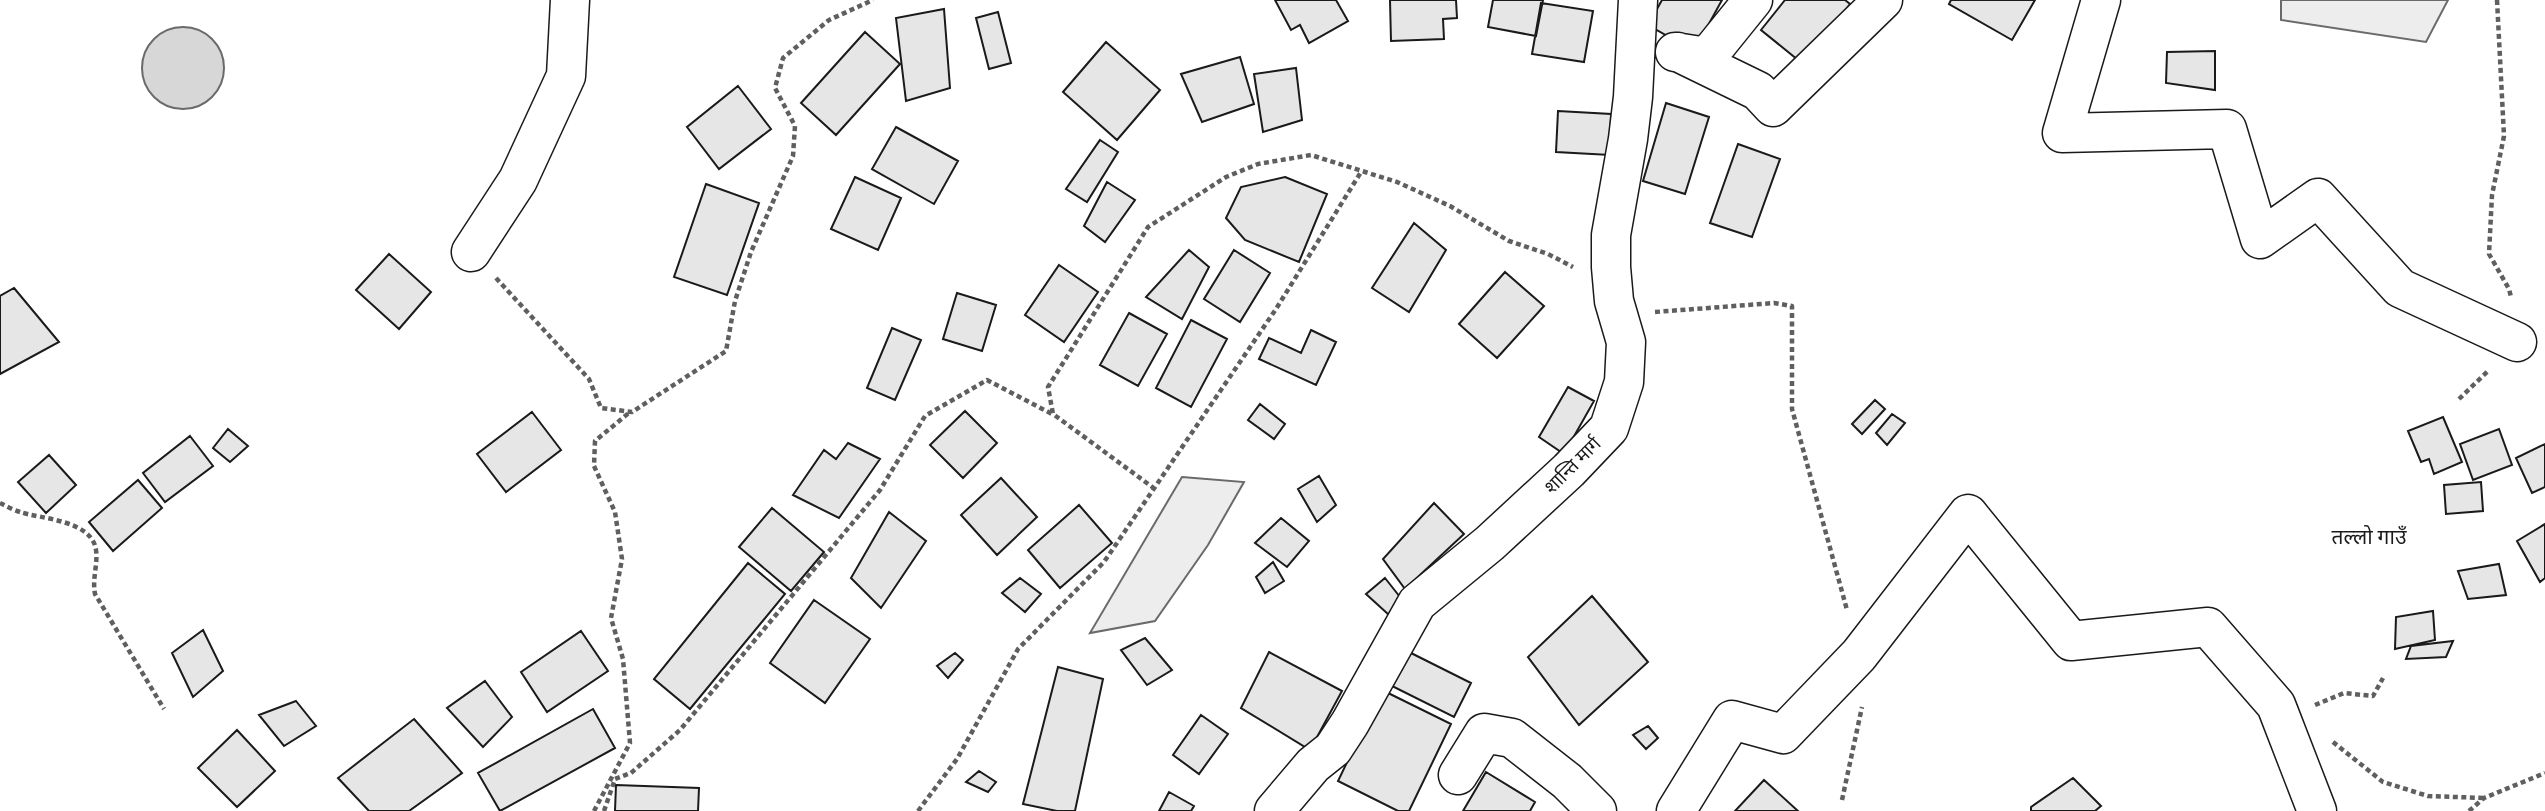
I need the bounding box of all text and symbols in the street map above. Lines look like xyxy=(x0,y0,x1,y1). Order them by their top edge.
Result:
street label: शान्ति मार्ग xyxy=(1538,430,1607,499)
district label: तल्लो गाउँ xyxy=(2332,522,2407,551)

